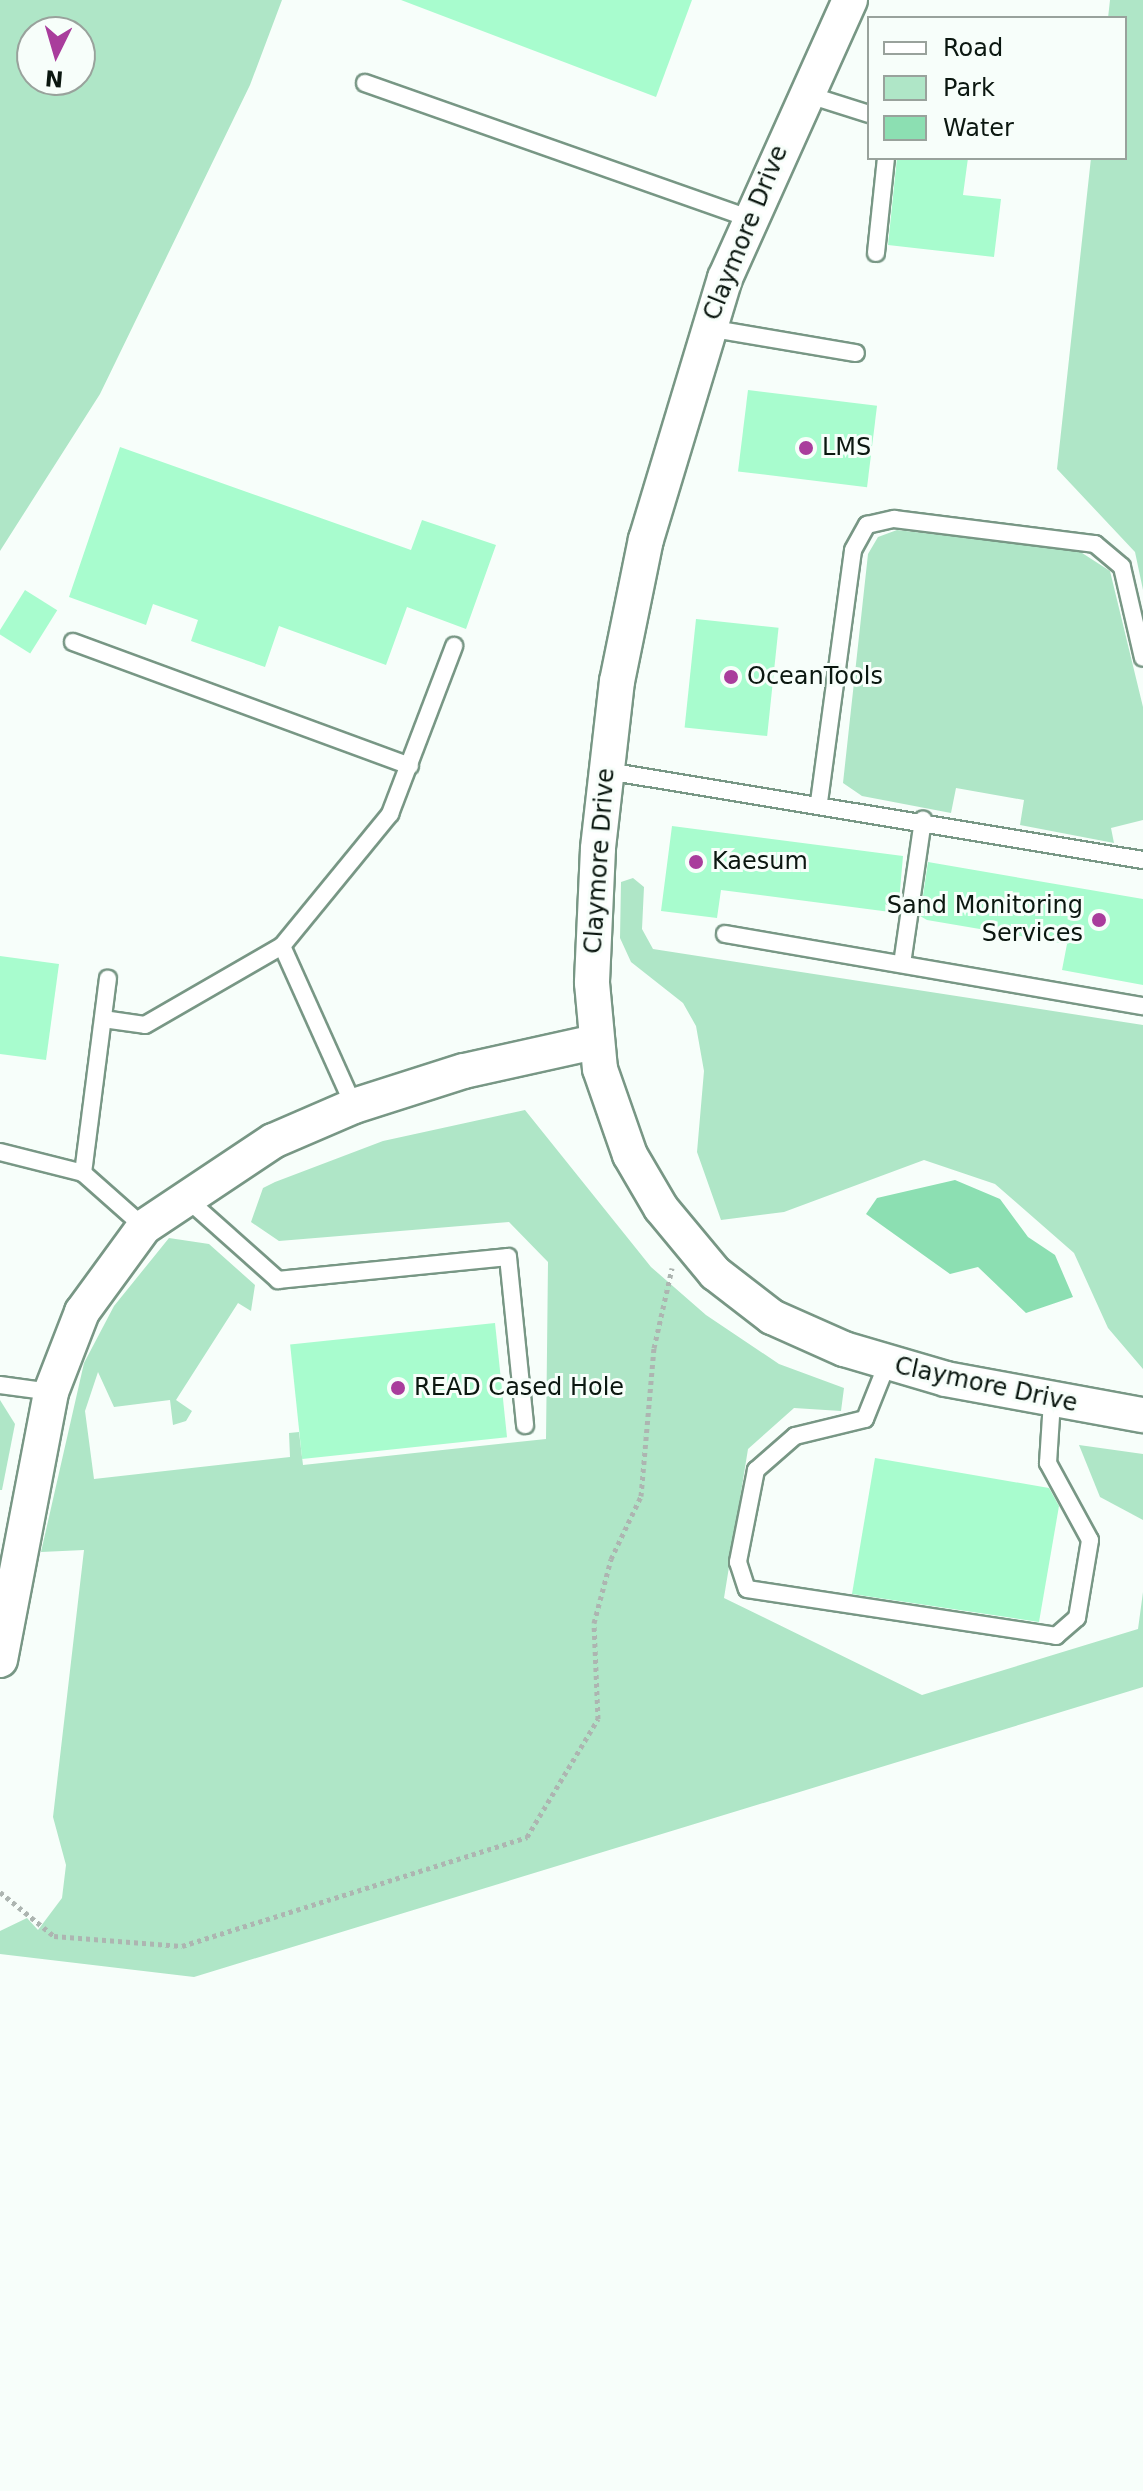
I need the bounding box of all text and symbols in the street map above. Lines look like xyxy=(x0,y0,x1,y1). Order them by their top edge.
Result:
north arrow xyxy=(16,16,96,96)
legend xyxy=(867,16,1127,160)
text: Road xyxy=(943,34,1003,62)
text: N xyxy=(44,65,64,92)
text: Park xyxy=(943,74,995,102)
text: Water xyxy=(943,114,1014,142)
street label: Claymore Drive xyxy=(698,141,794,325)
place label: LMS xyxy=(822,434,871,462)
marker: LMS xyxy=(797,439,815,457)
place label: OceanTools xyxy=(747,663,883,691)
marker: OceanTools xyxy=(722,668,740,686)
street label: Claymore Drive xyxy=(579,767,621,955)
place label: Kaesum xyxy=(712,848,808,876)
marker: Kaesum xyxy=(687,853,705,871)
place label: Sand Monitoring Services xyxy=(887,892,1083,948)
marker: Sand Monitoring Services xyxy=(1090,911,1108,929)
street label: Claymore Drive xyxy=(892,1352,1080,1418)
place label: READ Cased Hole xyxy=(414,1374,624,1402)
marker: READ Cased Hole xyxy=(389,1379,407,1397)

